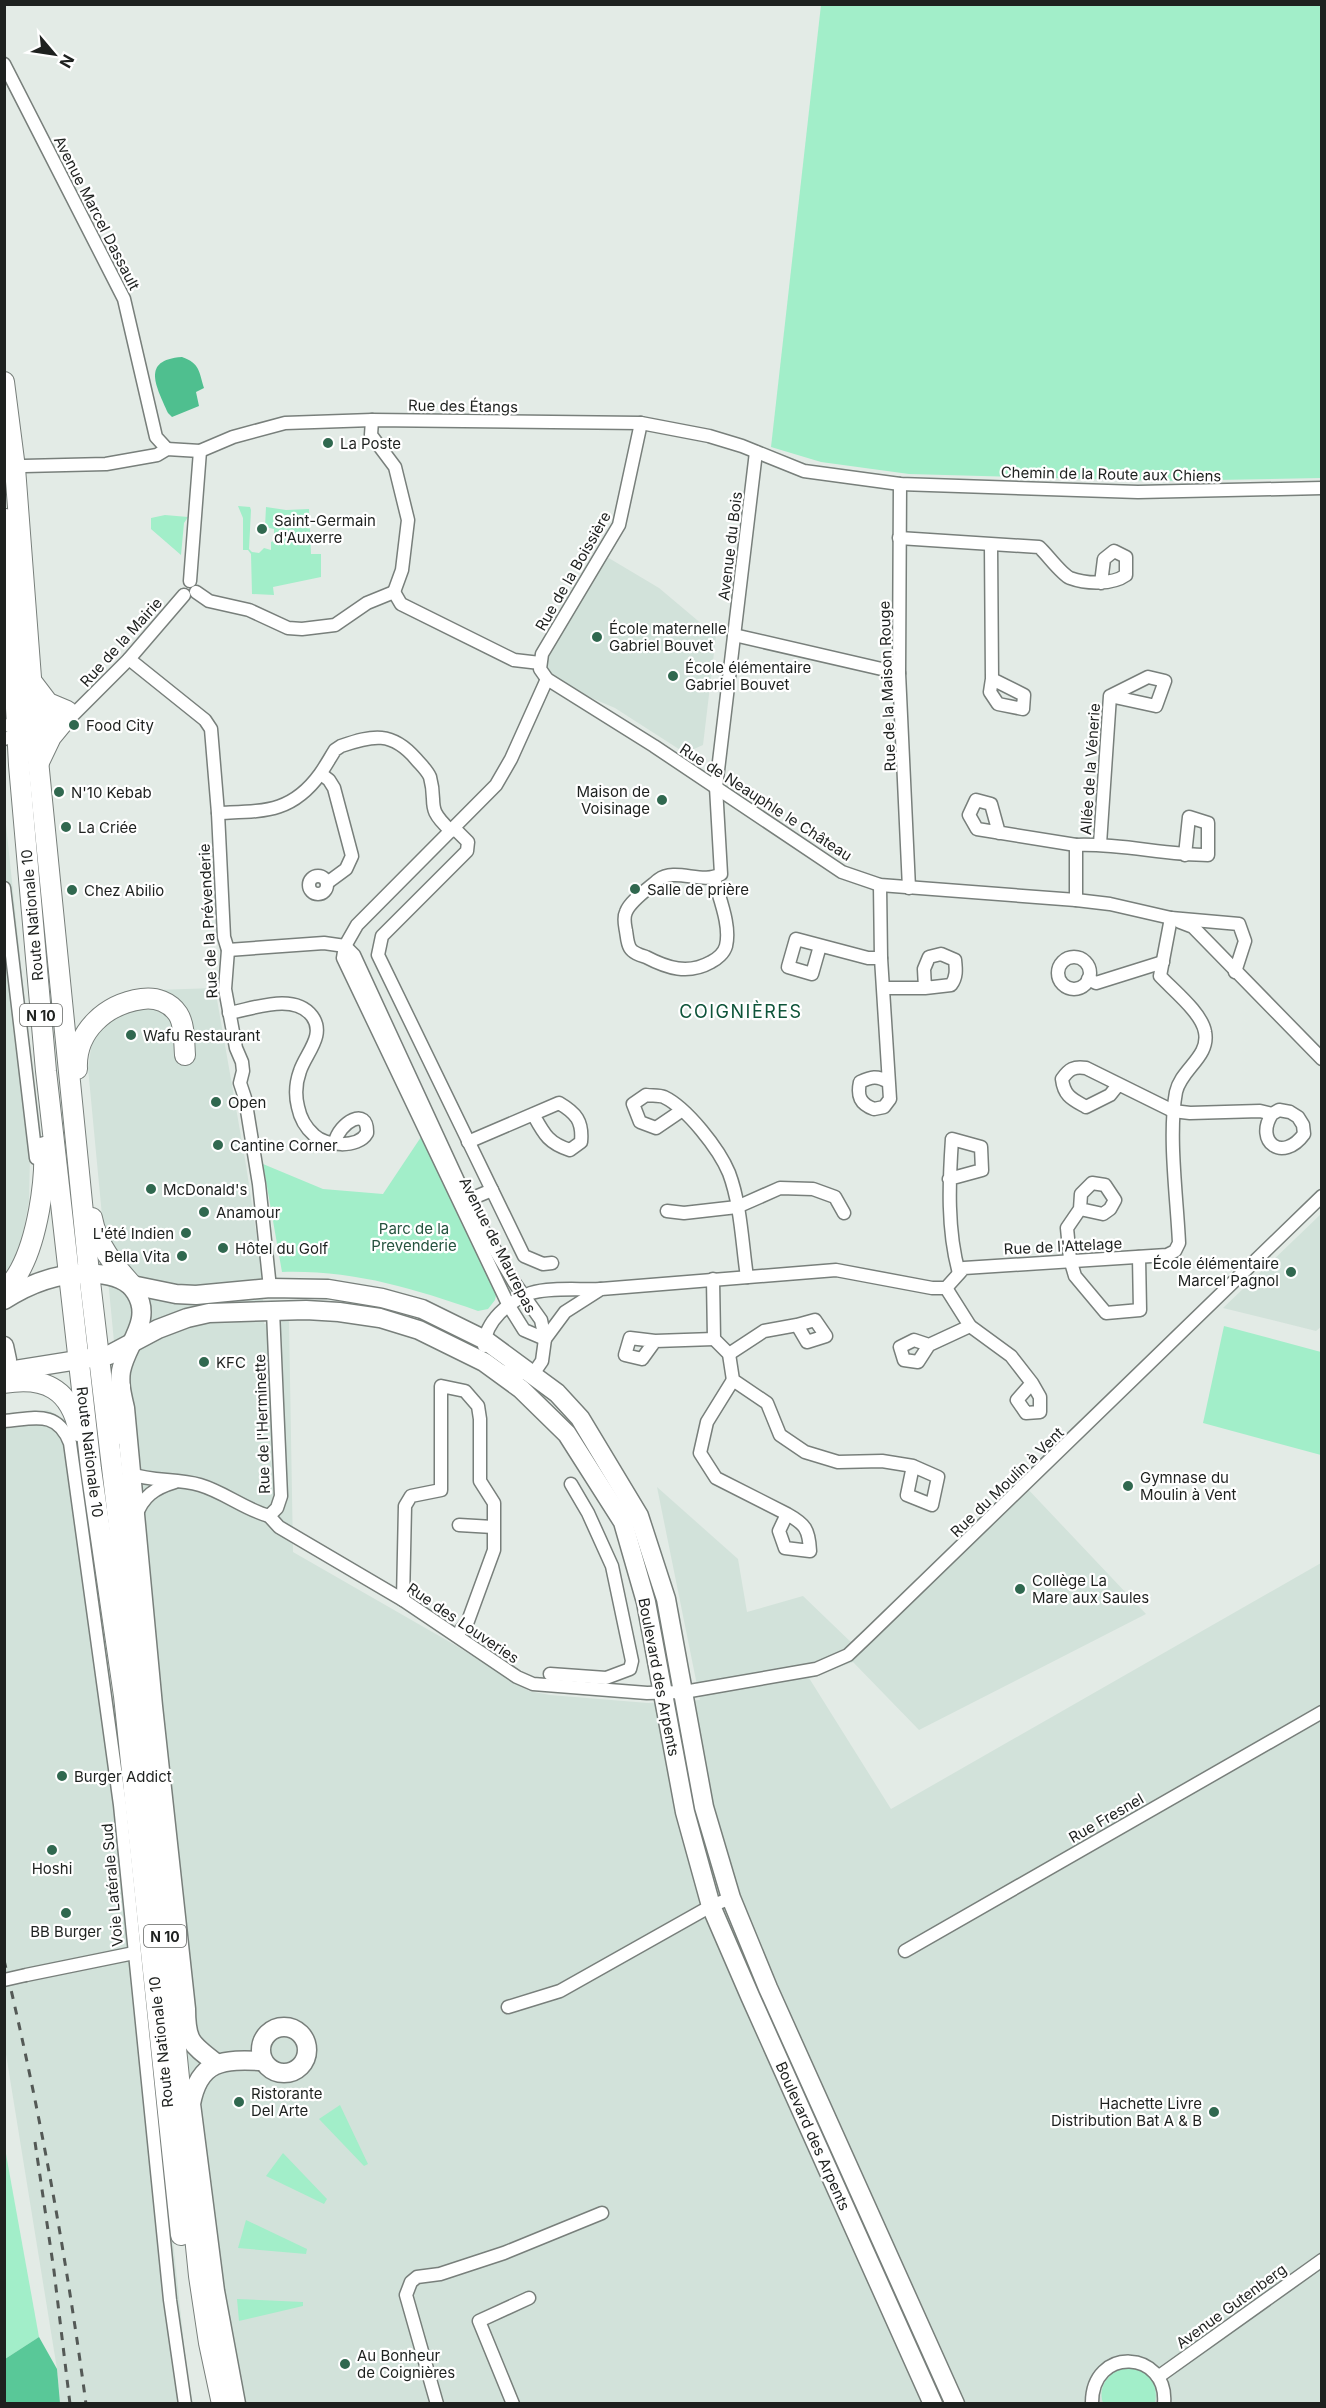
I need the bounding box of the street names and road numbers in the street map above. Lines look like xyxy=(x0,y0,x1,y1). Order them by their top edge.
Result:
street label: Avenue Marcel Dassault xyxy=(50,133,144,293)
street label: Rue des Étangs xyxy=(408,396,518,416)
street label: Chemin de la Route aux Chiens xyxy=(1001,463,1222,485)
street label: Avenue du Bois xyxy=(714,490,746,602)
street label: Rue de la Boissière xyxy=(531,508,615,634)
street label: Rue de la Mairie xyxy=(76,593,166,691)
street label: Rue de la Maison Rouge xyxy=(875,600,899,772)
street label: Allée de la Vénerie xyxy=(1076,703,1104,835)
street label: Rue de Neauphle le Château xyxy=(676,739,856,865)
street label: Rue de la Prévenderie xyxy=(194,843,222,999)
street label: Route Nationale 10 xyxy=(17,849,47,981)
road number: N 10 xyxy=(20,1004,62,1026)
street label: Avenue de Maurepas xyxy=(456,1174,540,1316)
street label: Rue de l'Attelage xyxy=(1003,1233,1123,1259)
street label: Rue de l'Herminette xyxy=(250,1354,274,1494)
street label: Route Nationale 10 xyxy=(73,1385,107,1519)
street label: Rue du Moulin à Vent xyxy=(946,1423,1068,1541)
street label: Rue des Louveries xyxy=(403,1579,523,1668)
street label: Boulevard des Arpents xyxy=(634,1596,684,1758)
street label: Rue Fresnel xyxy=(1065,1789,1147,1847)
street label: Voie Latérale Sud xyxy=(97,1822,127,1948)
road number: N 10 xyxy=(144,1925,186,1947)
street label: Route Nationale 10 xyxy=(145,1976,177,2108)
street label: Boulevard des Arpents xyxy=(772,2059,854,2214)
street label: Avenue Gutenberg xyxy=(1172,2260,1290,2352)

